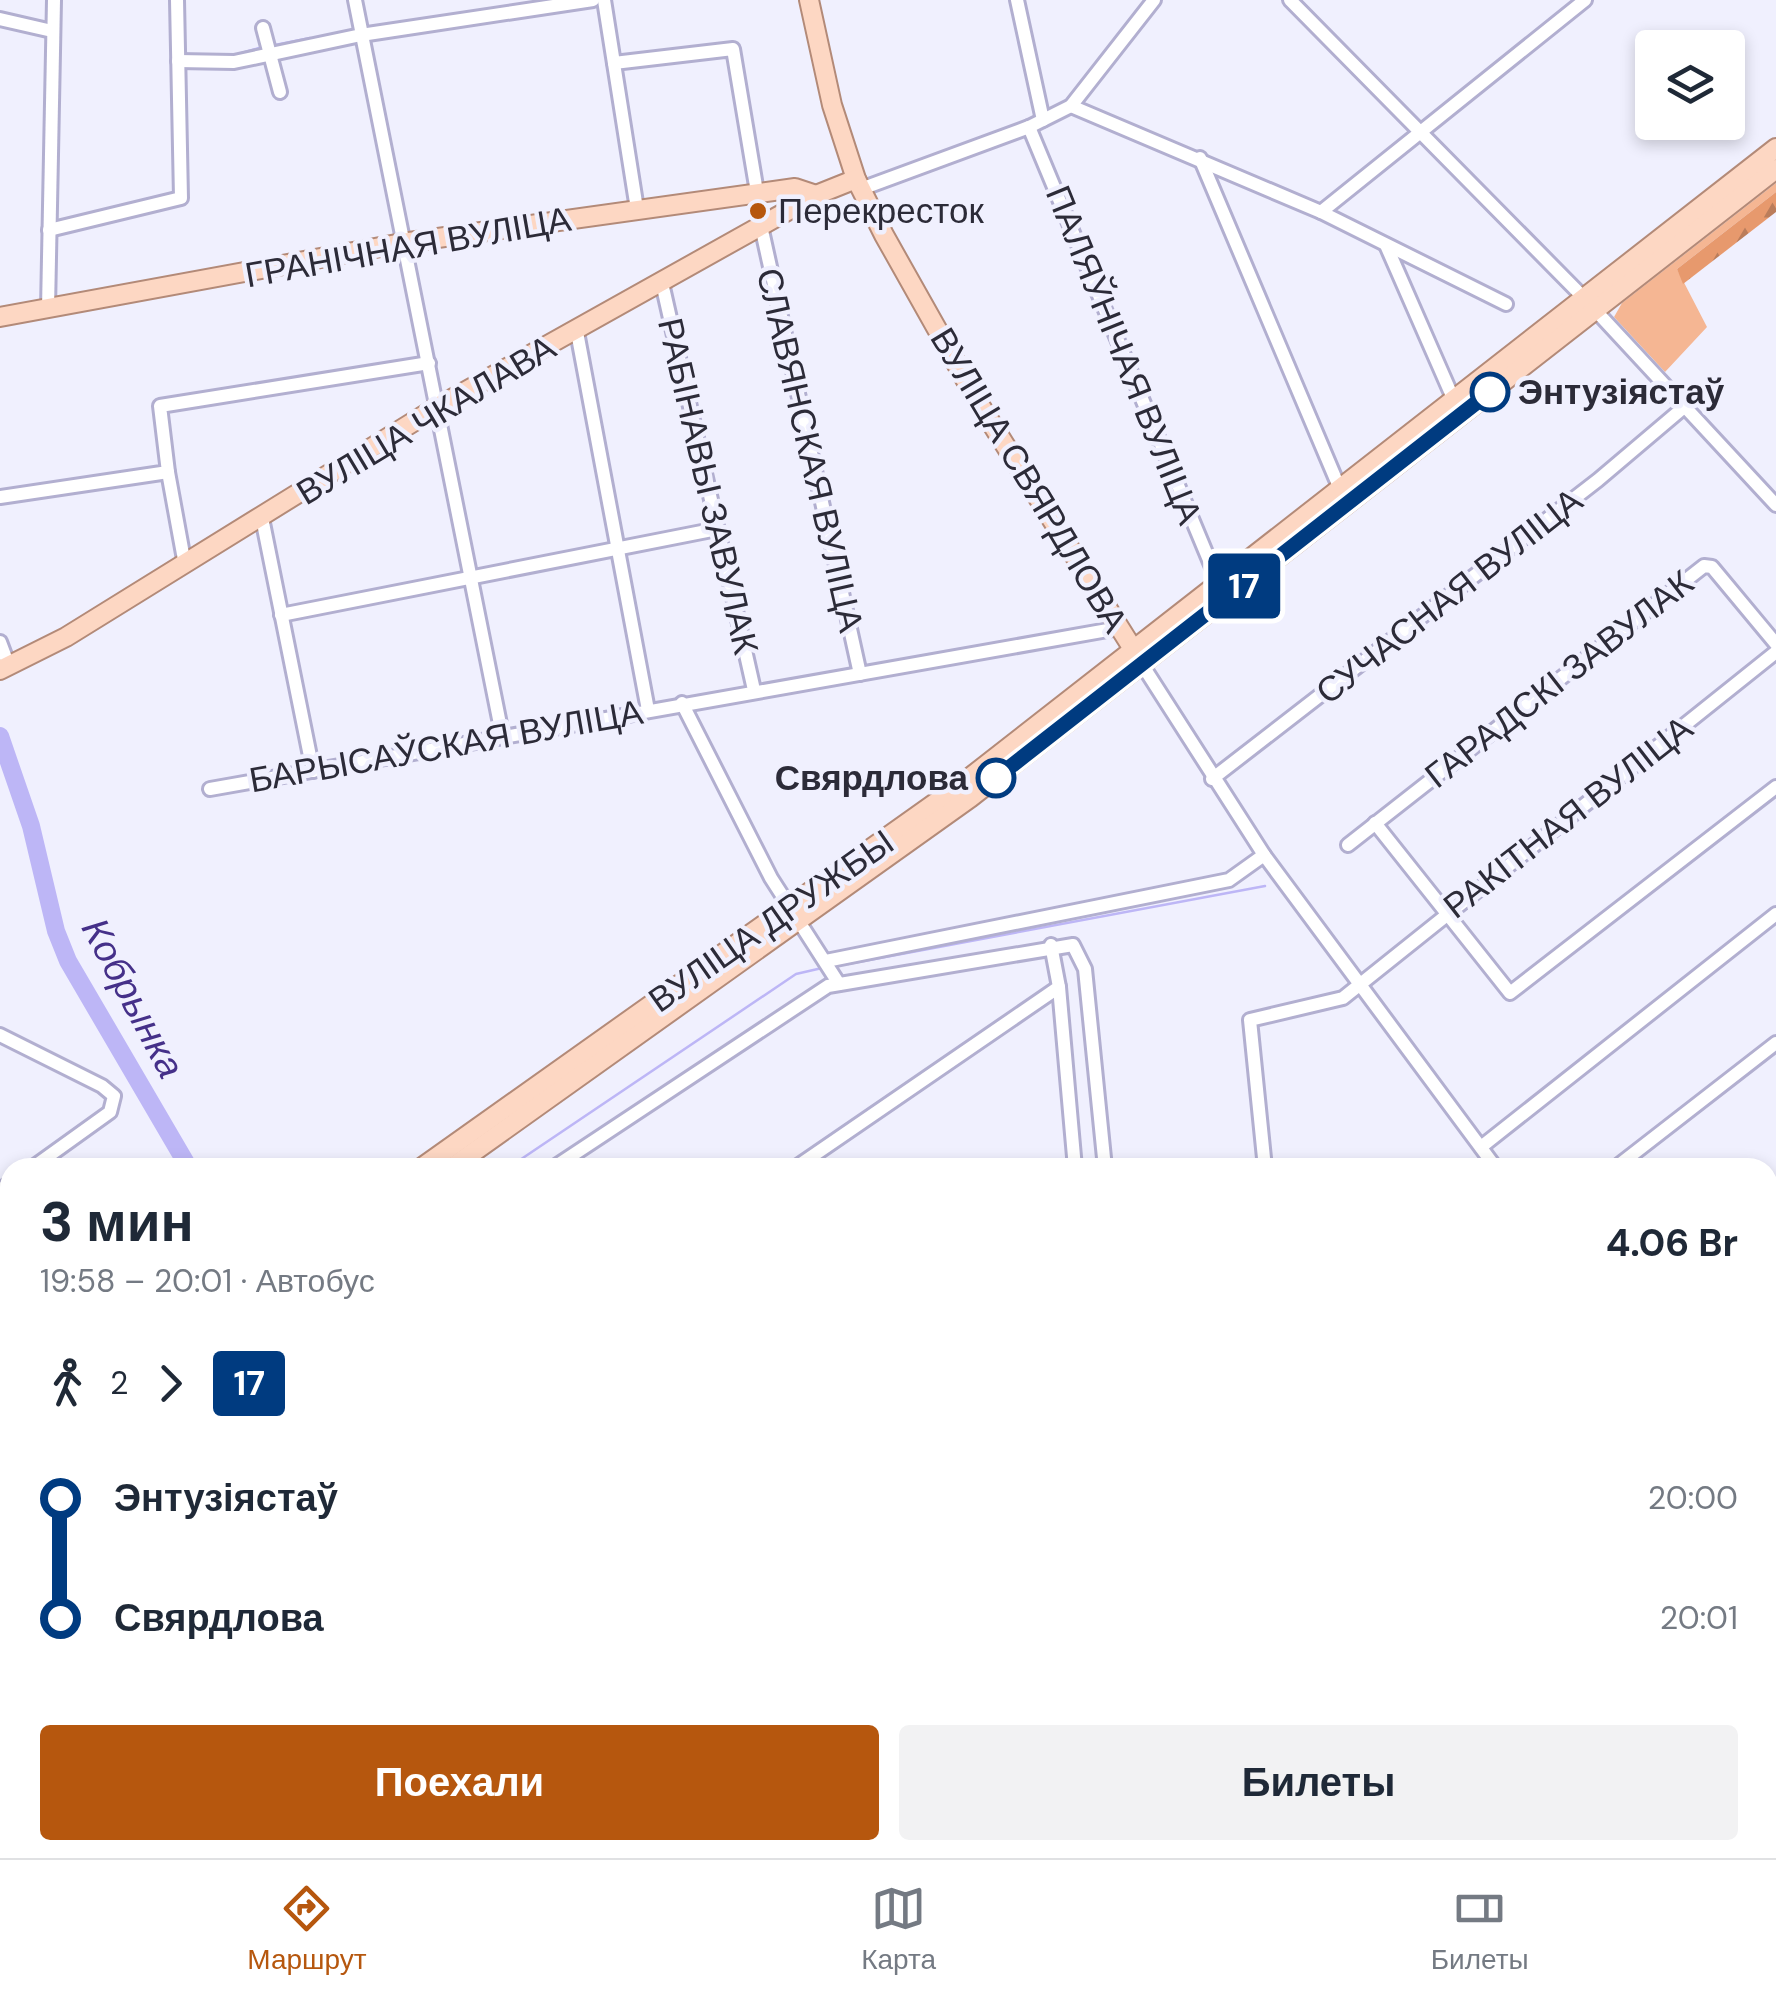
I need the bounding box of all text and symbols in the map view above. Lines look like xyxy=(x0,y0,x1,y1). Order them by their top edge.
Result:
map controls xyxy=(1635,30,1745,140)
button: layers xyxy=(1635,30,1745,140)
street label: ПАЛЯЎНІЧАЯ ВУЛІЦА xyxy=(1035,179,1213,532)
place label: Перекресток xyxy=(778,188,984,234)
street label: ГРАНІЧНАЯ ВУЛІЦА xyxy=(241,196,575,298)
marker: Перекресток xyxy=(747,200,769,222)
street label: СЛАВЯНСКАЯ ВУЛІЦА xyxy=(746,264,874,637)
street label: РАБІНАВЫ ЗАВУЛАК xyxy=(647,313,769,659)
street label: ВУЛІЦА СВЯРДЛОВА xyxy=(920,319,1139,641)
street label: ВУЛІЦА ЧКАЛАВА xyxy=(288,324,564,515)
place label: Энтузіястаў xyxy=(1518,369,1725,415)
marker: Энтузіястаў xyxy=(1471,373,1509,411)
street label: СУЧАСНАЯ ВУЛІЦА xyxy=(1306,477,1592,714)
line badge: 17 xyxy=(1199,554,1289,618)
street label: ГАРАДСКІ ЗАВУЛАК xyxy=(1415,559,1703,798)
text: 17 xyxy=(1228,563,1260,609)
street label: БАРЫСАЎСКАЯ ВУЛІЦА xyxy=(246,689,647,803)
street label: РАКІТНАЯ ВУЛІЦА xyxy=(1434,705,1703,929)
place label: Свярдлова xyxy=(775,755,969,801)
marker: Свярдлова xyxy=(977,759,1015,797)
street label: ВУЛІЦА ДРУЖБЫ xyxy=(639,819,903,1023)
water label: Кобрынка xyxy=(70,909,196,1087)
text: 3 мин xyxy=(40,1186,194,1258)
text: 4.06 Br xyxy=(1606,1218,1738,1268)
text: 19:58 – 20:01 · Автобус xyxy=(40,1260,375,1302)
icon: walk xyxy=(40,1356,95,1411)
icon: forward xyxy=(143,1356,198,1411)
text: 17 xyxy=(233,1360,265,1406)
text: 2 xyxy=(110,1362,128,1404)
text: Энтузіястаў xyxy=(114,1473,338,1523)
text: 20:00 xyxy=(1648,1477,1738,1519)
text: Свярдлова xyxy=(114,1593,324,1643)
text: 20:01 xyxy=(1660,1597,1738,1639)
button: Поехали xyxy=(40,1725,879,1840)
button: Билеты xyxy=(899,1725,1738,1840)
tab: Маршрут xyxy=(247,1881,367,1978)
tab: Карта xyxy=(861,1881,936,1978)
tab: Билеты xyxy=(1431,1881,1529,1978)

